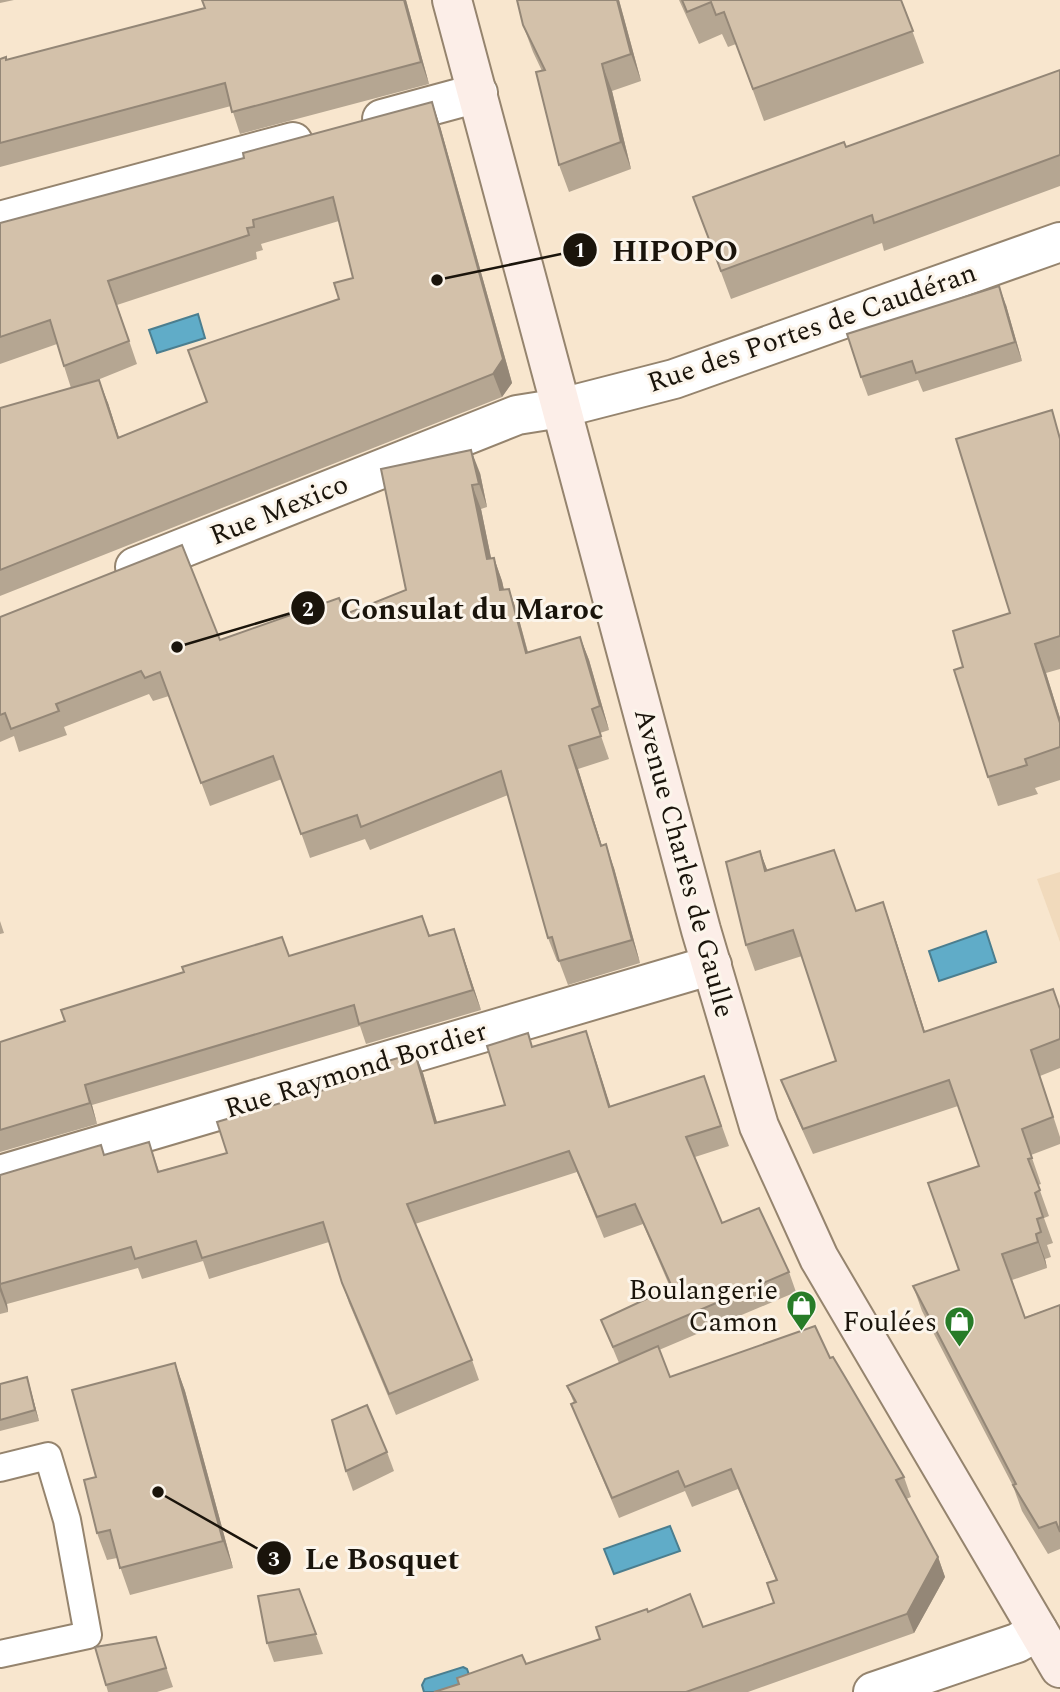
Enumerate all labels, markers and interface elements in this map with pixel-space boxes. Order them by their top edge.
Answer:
callout: HIPOPO [563,225,752,276]
text: HIPOPO [612,229,738,275]
text: 1 [574,235,586,267]
street label: Rue des Portes de Caudéran [642,251,982,405]
street label: Rue Mexico [203,463,355,557]
callout: Consulat du Maroc [291,583,617,634]
text: Consulat du Maroc [340,587,604,633]
text: 2 [302,594,314,626]
street label: Avenue Charles de Gaulle [622,703,746,1023]
street label: Rue Raymond Bordier [219,1010,493,1130]
place label: Boulangerie Camon [628,1269,778,1344]
shop icon: Boulangerie Camon [784,1289,818,1333]
place label: Foulées [842,1301,937,1344]
shop icon: Foulées [943,1305,977,1349]
callout: Le Bosquet [256,1533,474,1584]
text: Le Bosquet [305,1537,459,1583]
text: 3 [268,1544,280,1576]

